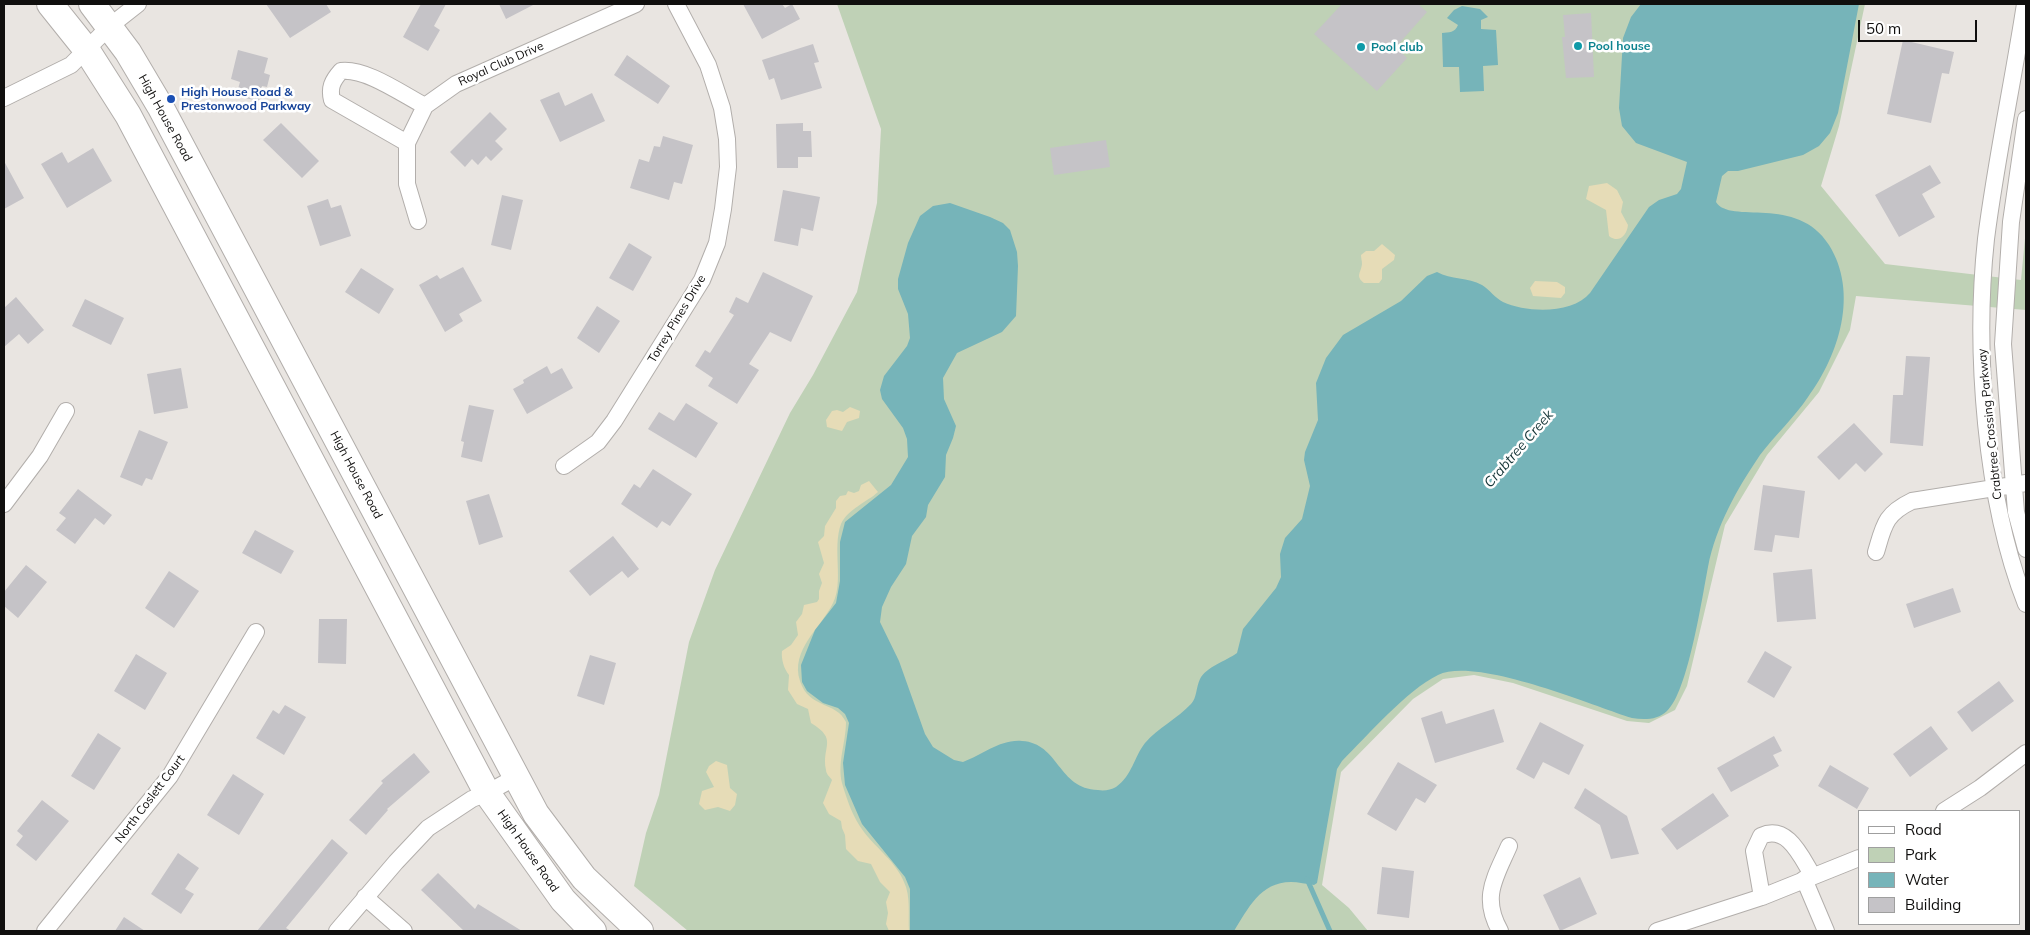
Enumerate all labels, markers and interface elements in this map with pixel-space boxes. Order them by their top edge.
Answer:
scale bar [1860,10,1979,42]
text: 50 m [1866,19,1901,38]
street label: Royal Club Drive [456,39,546,89]
place label: Pool house [1588,39,1650,53]
place label: Pool club [1371,40,1423,54]
marker: Pool house [1572,40,1584,52]
marker: Pool club [1355,41,1367,53]
street label: High House Road [135,72,195,164]
place label: High House Road & Prestonwood Parkway [181,85,311,113]
marker: High House Road & Prestonwood Parkway [165,93,177,105]
street label: Torrey Pines Drive [645,272,709,366]
street label: Crabtree Crossing Parkway [1975,348,2005,500]
water label: Crabtree Creek [1481,407,1557,491]
street label: High House Road [327,429,385,521]
street label: North Coslett Court [112,752,188,846]
street label: High House Road [494,807,562,895]
legend [1858,810,2020,925]
text: Road [1905,820,1942,839]
text: Park [1905,845,1937,864]
text: Water [1905,870,1949,889]
text: Building [1905,895,1961,914]

